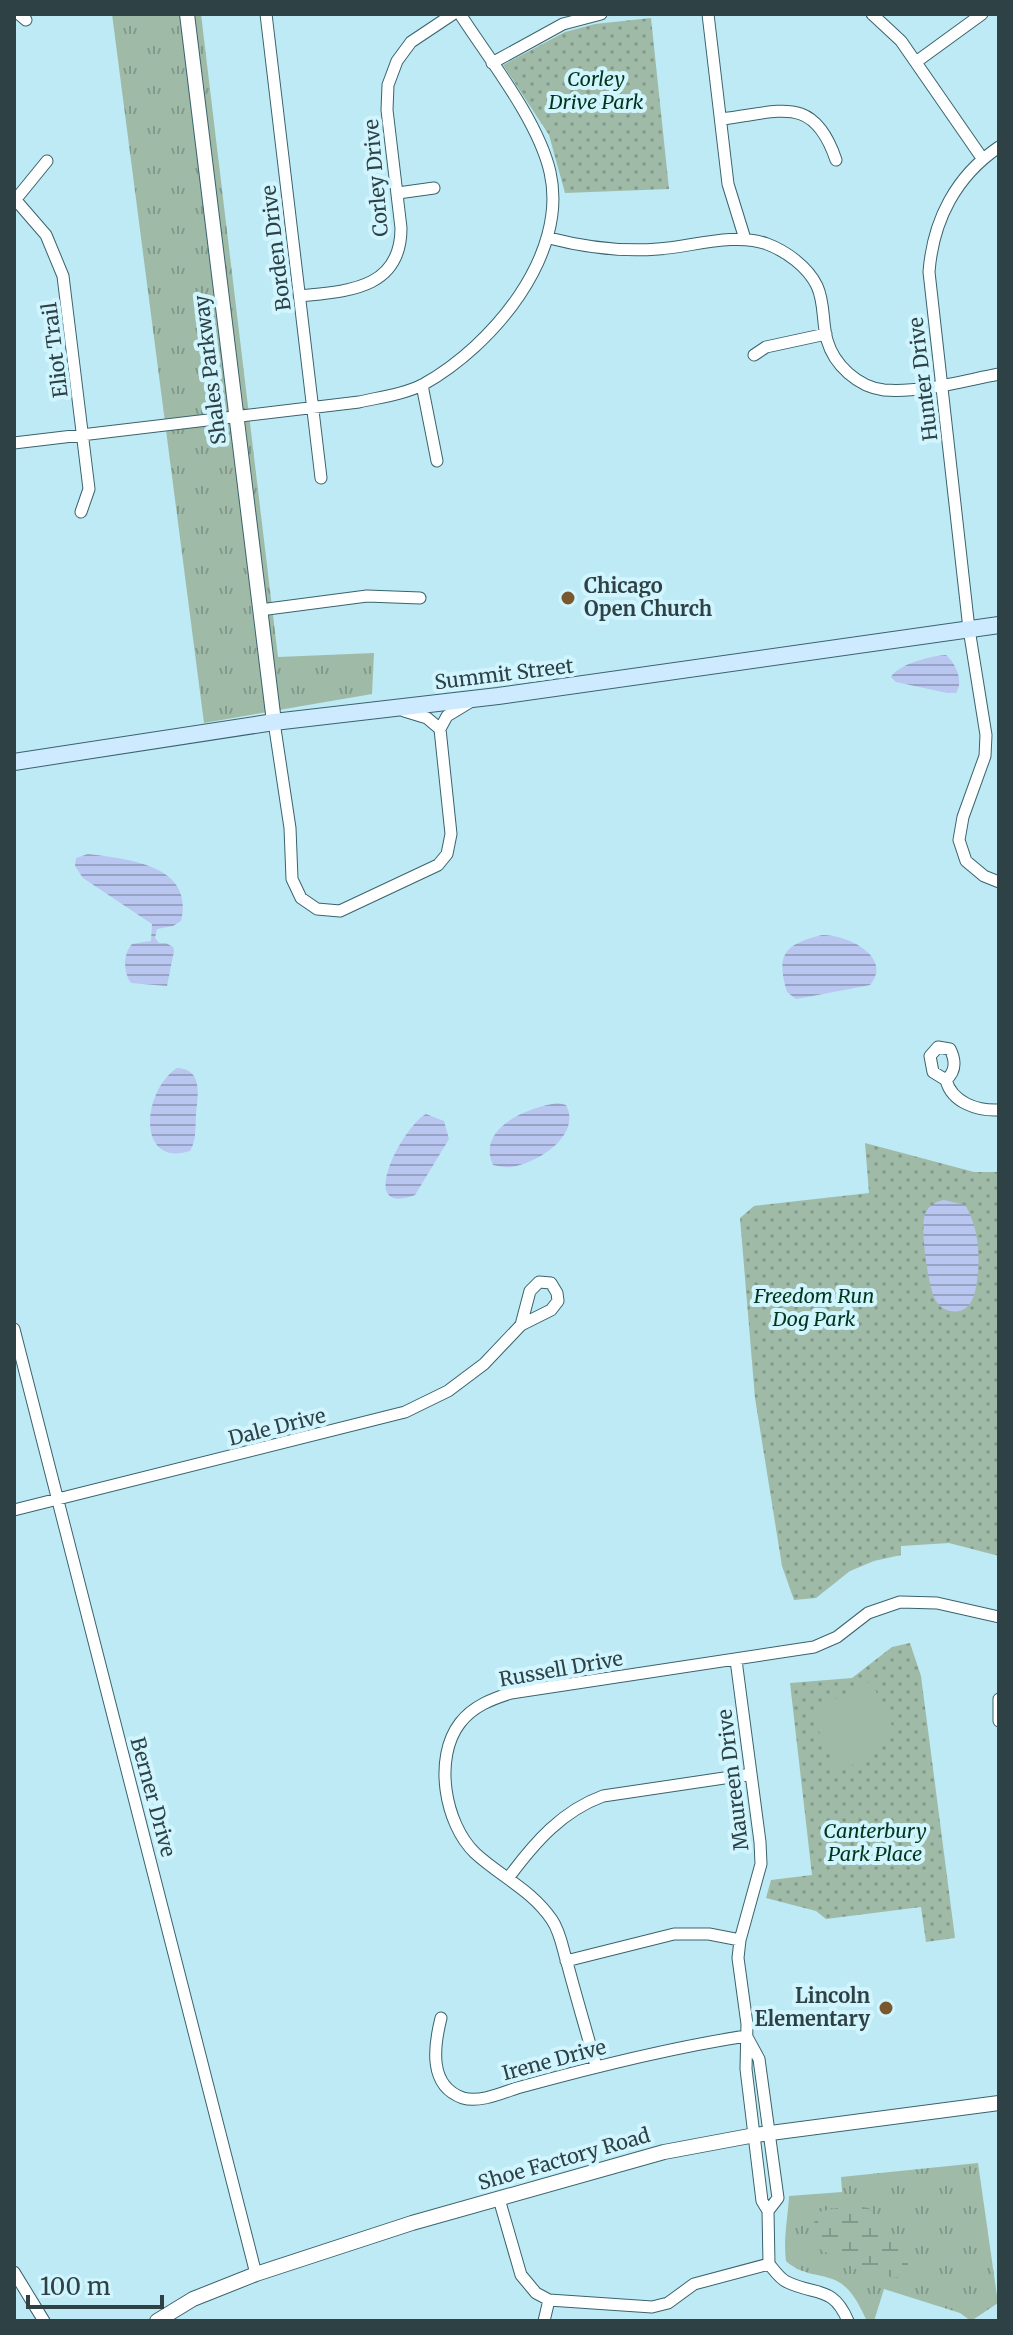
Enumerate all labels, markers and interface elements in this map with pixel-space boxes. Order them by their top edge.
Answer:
park label: Corley Drive Park [548,66,644,114]
street label: Corley Drive [358,118,393,238]
street label: Borden Drive [255,184,296,312]
street label: Shales Parkway [188,294,231,446]
street label: Eliot Trail [36,301,73,399]
street label: Hunter Drive [903,316,942,442]
place label: Chicago Open Church [584,573,713,621]
marker: Chicago Open Church [559,589,577,607]
street label: Summit Street [433,653,575,694]
park label: Freedom Run Dog Park [753,1283,874,1331]
street label: Dale Drive [226,1402,328,1451]
street label: Russell Drive [497,1645,625,1692]
street label: Maureen Drive [711,1708,754,1852]
street label: Berner Drive [126,1734,181,1859]
park label: Canterbury Park Place [823,1818,927,1866]
place label: Lincoln Elementary [755,1983,870,2031]
marker: Lincoln Elementary [877,1999,895,2017]
street label: Irene Drive [499,2034,609,2085]
street label: Shoe Factory Road [475,2122,653,2195]
scale bar [28,2259,162,2309]
text: 100 m [40,2271,111,2302]

